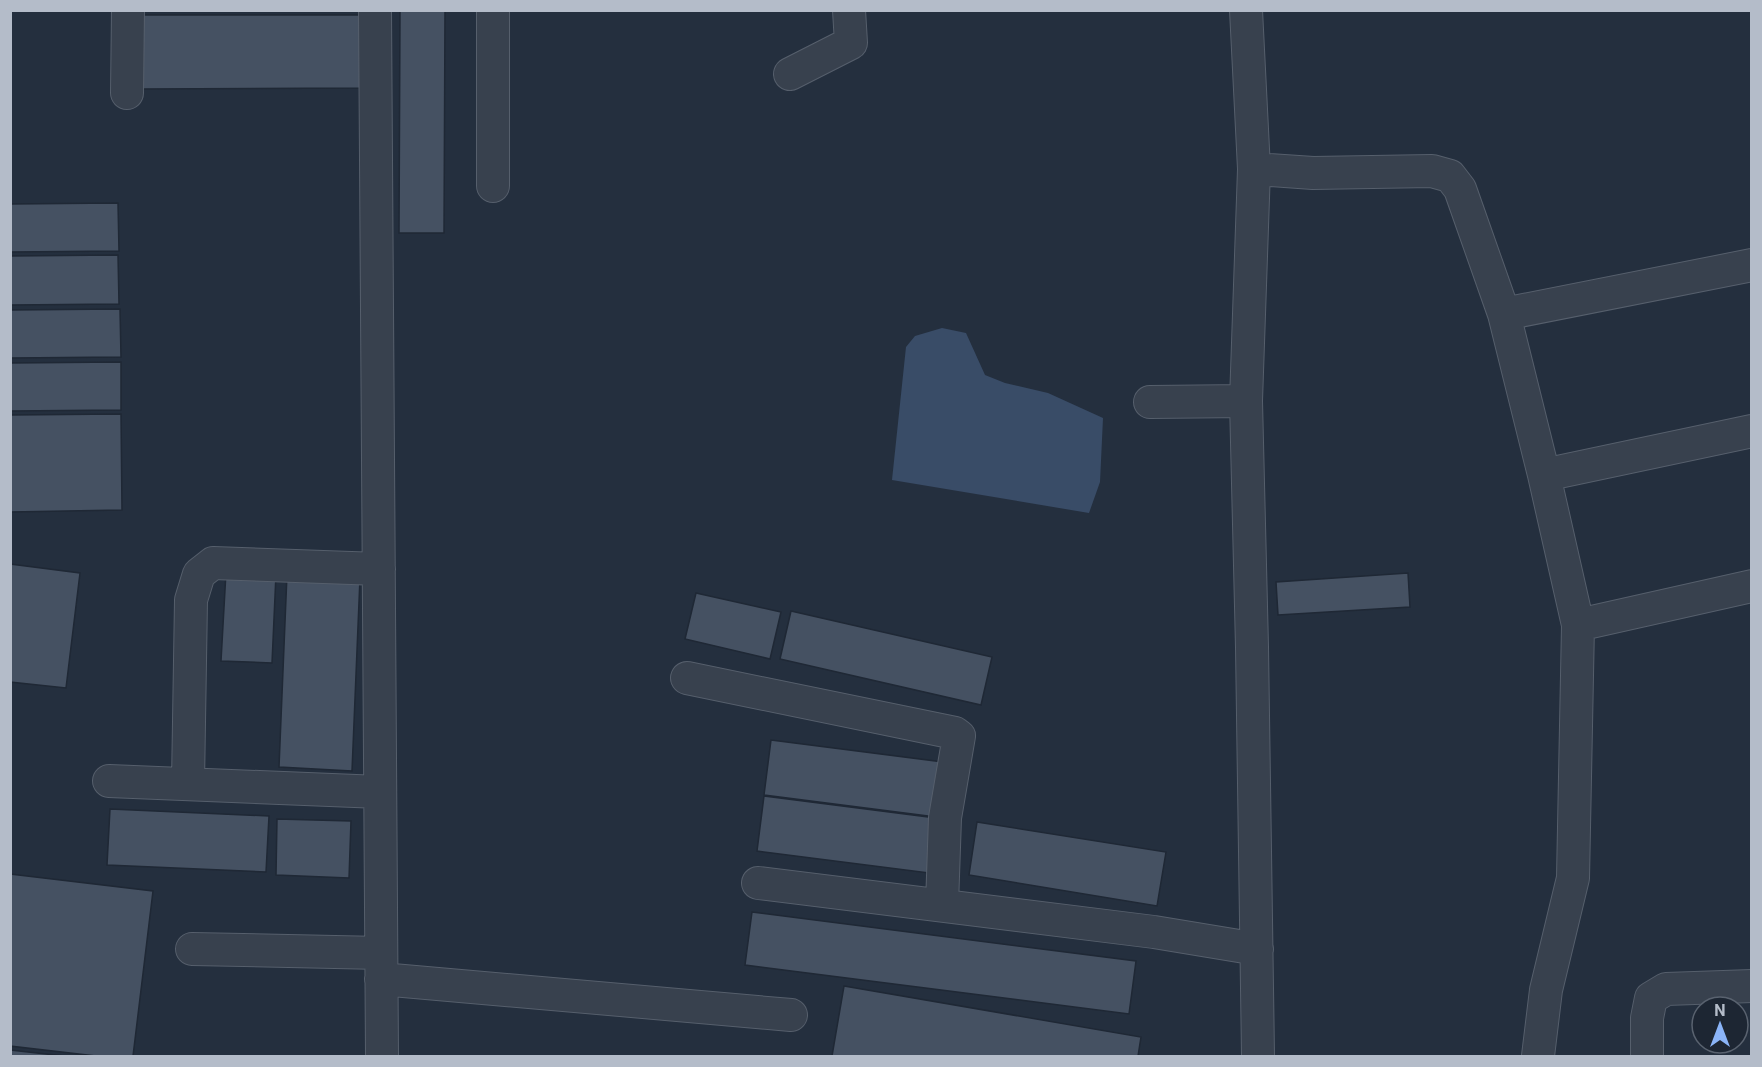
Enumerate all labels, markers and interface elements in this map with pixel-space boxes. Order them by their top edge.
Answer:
north arrow [1690,995,1750,1055]
text: N [1714,1001,1726,1020]

